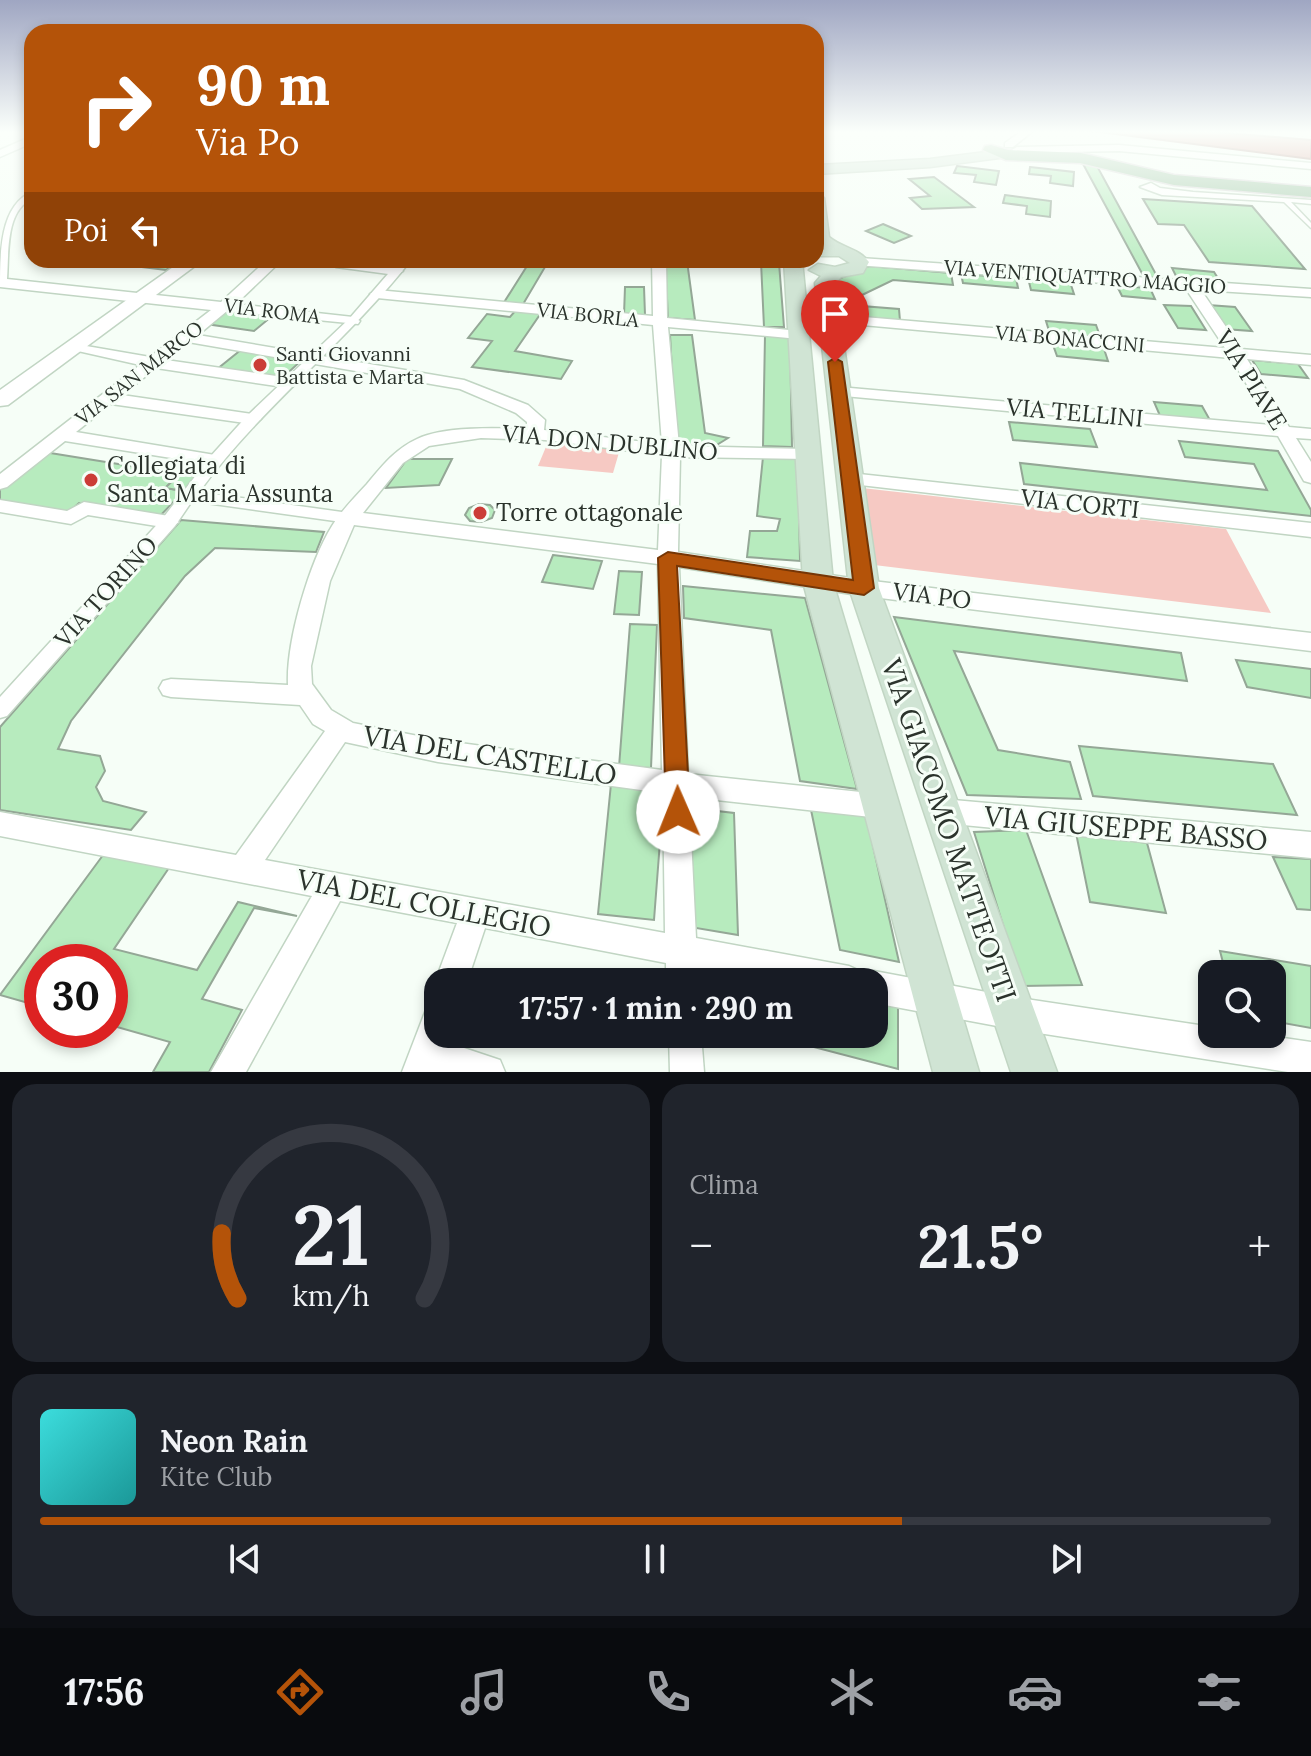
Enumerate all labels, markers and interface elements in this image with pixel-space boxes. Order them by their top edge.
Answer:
text: 90 m [196,49,330,120]
icon: right [64,56,168,160]
text: Via Po [196,119,300,165]
icon: left [124,208,168,252]
text: Poi [64,211,108,249]
street label: VIA VENTIQUATTRO MAGGIO [942,254,1227,299]
pin [801,280,869,362]
street label: VIA ROMA [222,292,322,329]
icon: arrive [813,292,857,336]
street label: VIA BORLA [535,297,641,332]
street label: VIA SAN MARCO [69,315,208,431]
street label: VIA BONACCINI [993,319,1146,357]
street label: VIA PIAVE [1208,323,1294,436]
place label: Santi Giovanni Battista e Marta [276,341,424,389]
marker: Santi Giovanni Battista e Marta [251,356,269,374]
street label: VIA TELLINI [1004,391,1145,434]
street label: VIA DON DUBLINO [500,418,719,467]
place label: Collegiata di Santa Maria Assunta [107,450,333,509]
marker: Collegiata di Santa Maria Assunta [82,471,100,489]
street label: VIA CORTI [1018,482,1141,525]
place label: Torre ottagonale [496,497,683,528]
marker: Torre ottagonale [471,504,489,522]
street label: VIA TORINO [47,529,164,655]
street label: VIA PO [890,575,973,616]
street label: VIA GIACOMO MATTEOTTI [873,653,1025,1006]
street label: VIA DEL CASTELLO [360,717,619,793]
position arrow [636,770,720,854]
street label: VIA GIUSEPPE BASSO [982,798,1269,858]
street label: VIA DEL COLLEGIO [293,861,554,945]
speed limit sign: 30 [24,944,128,1048]
map controls [1198,960,1286,1048]
button: search [1198,960,1286,1048]
text: 17:57 · 1 min · 290 m [519,989,793,1027]
text: Clima [690,1168,759,1201]
text: 21 [292,1181,370,1288]
text: 21.5° [917,1208,1043,1284]
text: − [690,1218,713,1274]
text: + [1248,1218,1271,1274]
text: km/h [292,1277,369,1314]
text: Neon Rain [160,1422,308,1460]
text: Kite Club [160,1460,272,1493]
icon: previous [223,1537,267,1581]
icon: pause [633,1537,677,1581]
icon: next [1044,1537,1088,1581]
icon: directions [272,1664,328,1720]
icon: music [456,1664,512,1720]
icon: phone [640,1664,696,1720]
icon: climate [824,1664,880,1720]
icon: car [1007,1664,1063,1720]
icon: filters [1191,1664,1247,1720]
text: 17:56 [64,1669,145,1715]

